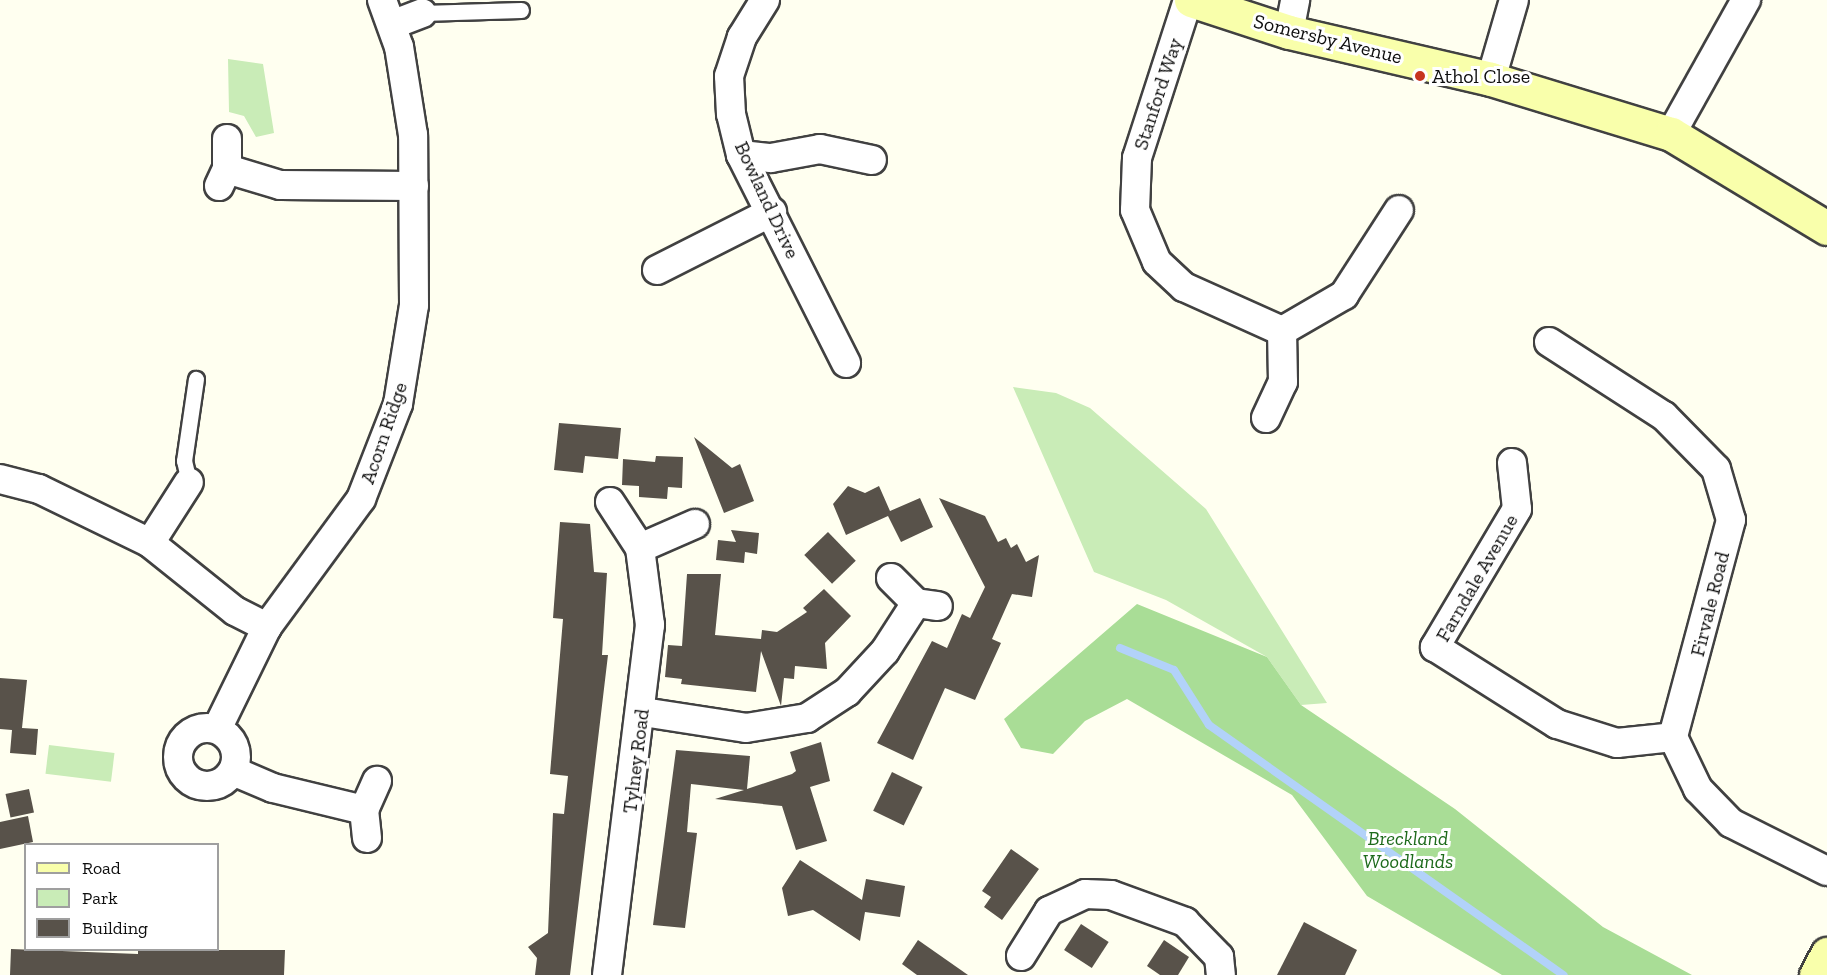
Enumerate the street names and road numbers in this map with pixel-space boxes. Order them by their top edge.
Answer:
street label: Somersby Avenue [1251,9,1405,69]
street label: Stanford Way [1129,35,1187,153]
street label: Bowland Drive [729,138,805,262]
street label: Acorn Ridge [355,379,413,487]
street label: Farndale Avenue [1431,510,1523,646]
street label: Firvale Road [1685,549,1735,659]
street label: Tylney Road [618,707,654,815]

